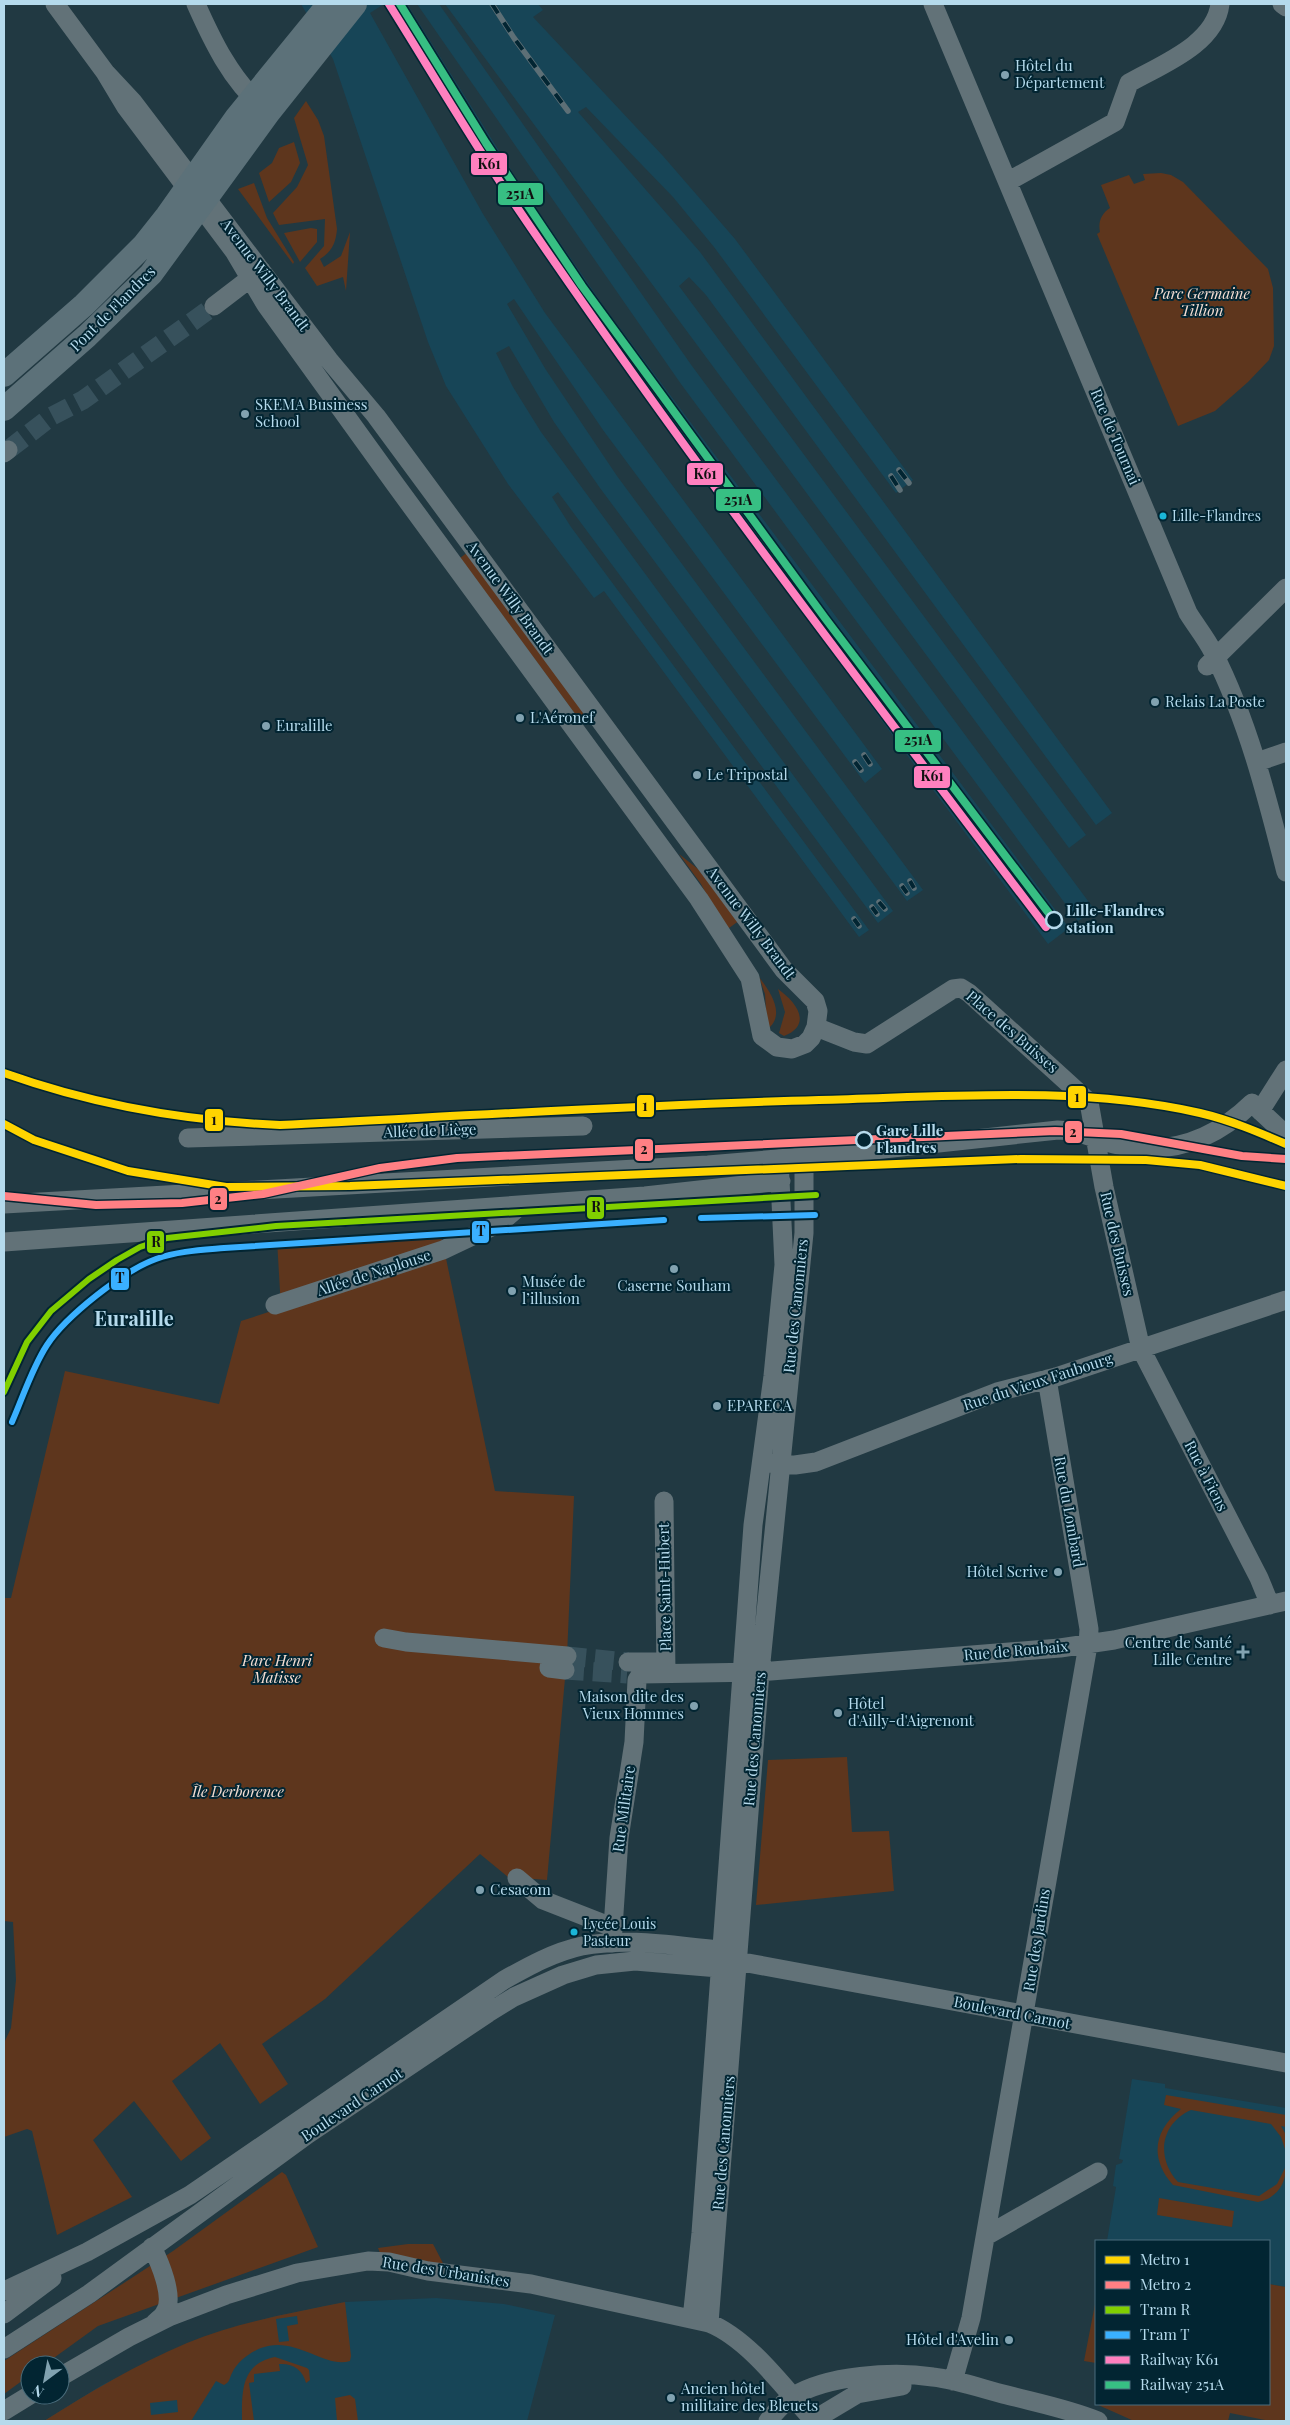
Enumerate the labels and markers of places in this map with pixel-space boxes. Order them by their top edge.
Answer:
place label: Hôtel du Département [1015,55,1105,92]
marker: Hôtel du Département [999,69,1011,81]
place label: SKEMA Business School [255,394,367,431]
marker: SKEMA Business School [239,408,251,420]
place label: Lille-Flandres [1172,506,1261,525]
marker: Lille-Flandres [1158,511,1168,521]
place label: Relais La Poste [1165,691,1265,711]
marker: Relais La Poste [1149,696,1161,708]
place label: L'Aéronef [530,707,595,727]
marker: L'Aéronef [514,712,526,724]
place label: Euralille [276,715,333,735]
marker: Euralille [260,720,272,732]
place label: Le Tripostal [707,764,788,784]
marker: Le Tripostal [691,769,703,781]
place label: Lille-Flandres station [1066,900,1165,937]
marker: Lille-Flandres station [1045,911,1063,929]
place label: Gare Lille Flandres [876,1120,944,1157]
marker: Gare Lille Flandres [855,1131,873,1149]
marker: Caserne Souham [668,1263,680,1275]
place label: Musée de l’illusion [522,1271,586,1308]
place label: Caserne Souham [617,1275,732,1295]
marker: Musée de l’illusion [506,1285,518,1297]
place label: EPARECA [727,1395,793,1415]
marker: EPARECA [711,1400,723,1412]
place label: Hôtel Scrive [967,1561,1048,1581]
marker: Hôtel Scrive [1052,1566,1064,1578]
place label: Centre de Santé Lille Centre [1125,1632,1232,1669]
marker: Centre de Santé Lille Centre [1236,1645,1250,1659]
place label: Maison dite des Vieux Hommes [579,1686,684,1723]
place label: Hôtel d'Ailly-d'Aigrenont [848,1693,975,1730]
marker: Maison dite des Vieux Hommes [688,1700,700,1712]
marker: Hôtel d'Ailly-d'Aigrenont [832,1707,844,1719]
place label: Cesacom [490,1879,552,1899]
marker: Cesacom [474,1884,486,1896]
place label: Lycée Louis Pasteur [583,1914,656,1950]
marker: Lycée Louis Pasteur [569,1927,579,1937]
place label: Hôtel d'Avelin [906,2329,999,2349]
marker: Hôtel d'Avelin [1003,2334,1015,2346]
place label: Ancien hôtel militaire des Bleuets [680,2378,818,2415]
marker: Ancien hôtel militaire des Bleuets [665,2392,677,2404]

